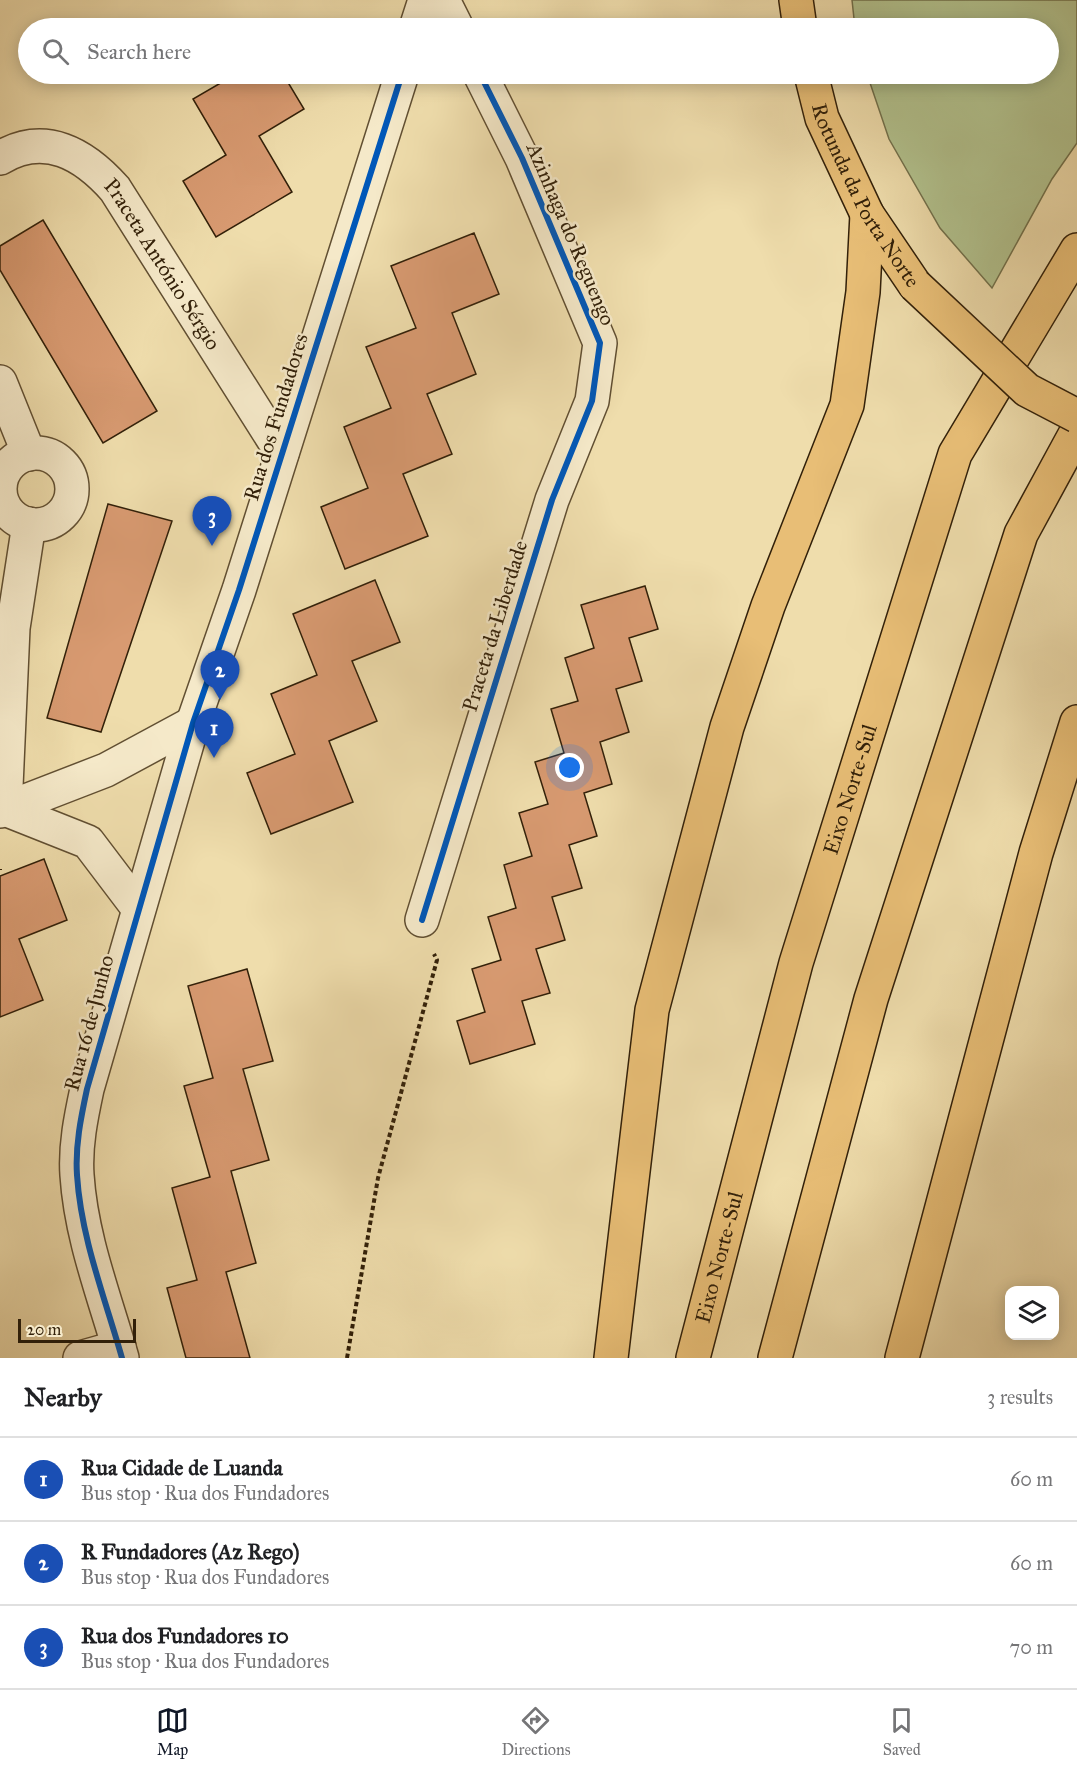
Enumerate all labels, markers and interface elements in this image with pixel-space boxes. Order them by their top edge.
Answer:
search box [18,18,1059,84]
icon: search [39,35,72,68]
text: Search here [87,38,191,65]
street label: Rotunda da Porta Norte [806,101,926,293]
street label: Azinhaga do Reguengo [520,138,621,329]
street label: Praceta António Sérgio [99,173,227,355]
street label: Rua dos Fundadores [238,330,314,504]
pin: 3 [192,496,232,546]
street label: Praceta da Liberdade [457,537,533,715]
pin: 2 [200,650,240,700]
pin: 1 [194,708,234,758]
street label: Eixo Norte-Sul [818,721,883,858]
your location [555,753,584,782]
street label: Rua 16 de Junho [58,952,120,1094]
street label: Eixo Norte-Sul [690,1188,749,1326]
map controls [1005,1286,1059,1340]
button: layers [1005,1286,1059,1340]
scale bar [18,1316,136,1344]
text: 20 m [27,1320,61,1339]
text: Nearby [24,1381,102,1413]
text: 3 results [987,1385,1053,1409]
text: Rua Cidade de Luanda [81,1454,283,1481]
text: 1 [40,1467,47,1491]
text: 60 m [1010,1467,1053,1491]
text: Bus stop · Rua dos Fundadores [81,1481,329,1505]
text: R Fundadores (Az Rego) [81,1538,300,1565]
text: 2 [39,1551,48,1575]
text: 60 m [1010,1551,1053,1575]
text: Bus stop · Rua dos Fundadores [81,1565,329,1589]
text: Rua dos Fundadores 10 [81,1622,289,1649]
text: 3 [40,1635,48,1659]
text: 70 m [1010,1635,1053,1659]
text: Bus stop · Rua dos Fundadores [81,1649,329,1673]
tab: Map [156,1704,189,1759]
tab: Directions [501,1704,570,1759]
tab: Saved [883,1704,921,1759]

